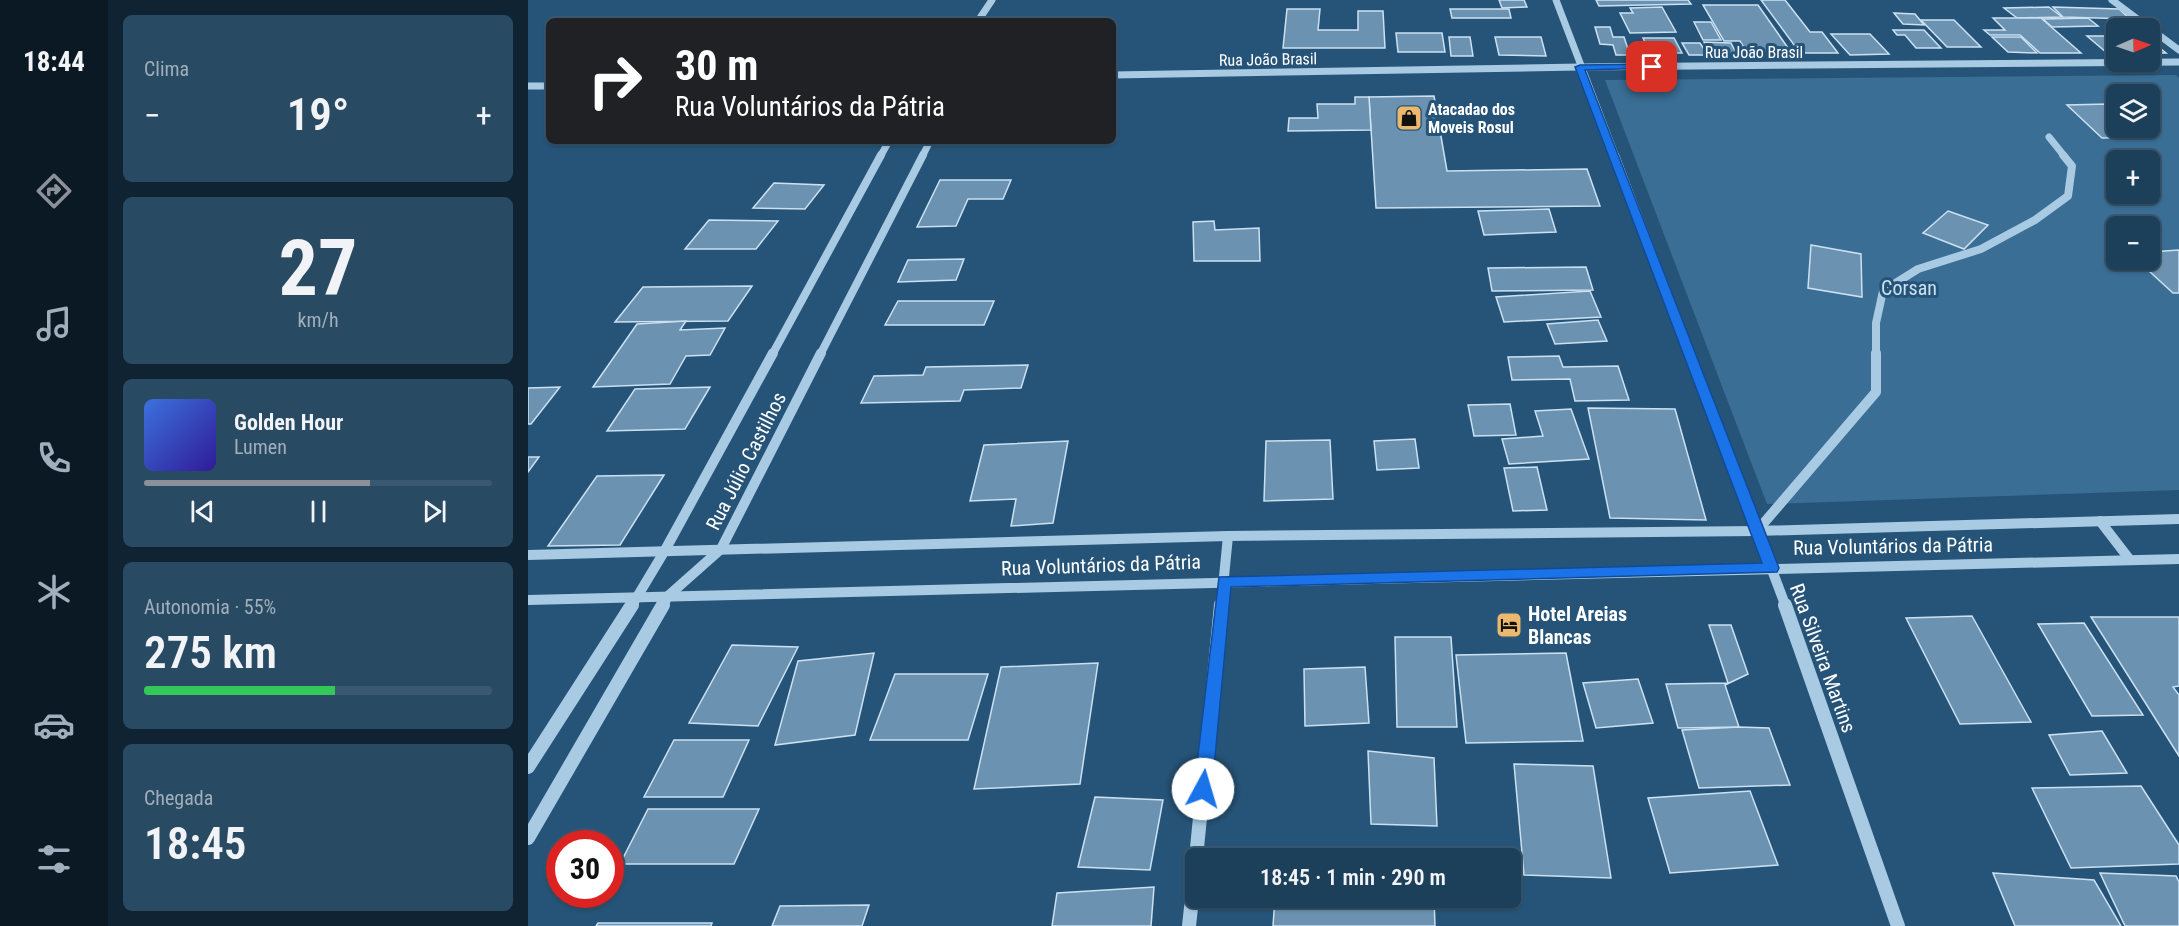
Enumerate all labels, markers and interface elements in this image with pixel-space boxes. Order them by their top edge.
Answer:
north arrow [2106,18,2160,72]
map controls [2106,18,2160,270]
text: 30 m [675,41,758,90]
pin [1626,41,1677,92]
icon: right [576,42,654,120]
street label: Rua João Brasil [1705,43,1803,62]
text: 18:44 [23,46,85,78]
street label: Rua João Brasil [1219,49,1317,70]
icon: arrive [1635,50,1668,83]
text: Clima [144,57,189,81]
button: layers [2106,84,2160,138]
text: 19° [287,88,349,141]
text: Rua Voluntários da Pátria [675,91,945,123]
text: − [144,96,161,135]
text: + [476,96,492,135]
place label: Atacadao dos Moveis Rosul [1428,100,1515,137]
shop icon: Atacadao dos Moveis Rosul [1394,103,1424,133]
button: + [2106,150,2160,204]
icon: directions [33,170,75,212]
button: − [2106,216,2160,270]
text: 27 [279,223,357,314]
park label: Corsan [1881,276,1937,300]
icon: music [33,303,75,345]
text: km/h [297,308,339,332]
street label: Rua Júlio Castilhos [701,388,791,534]
text: Golden Hour [234,410,343,435]
text: Lumen [234,435,287,459]
icon: phone [33,437,75,479]
icon: previous [186,495,219,528]
icon: pause [302,495,335,528]
icon: next [418,495,451,528]
street label: Rua Voluntários da Pátria [1793,532,1993,560]
street label: Rua Voluntários da Pátria [1001,550,1201,580]
icon: climate [33,571,75,613]
street label: Rua Silveira Martins [1785,580,1861,736]
text: Autonomia · 55% [144,595,276,619]
place label: Hotel Areias Blancas [1528,602,1627,649]
hotel icon: Hotel Areias Blancas [1494,610,1524,640]
text: 275 km [144,626,277,679]
icon: car [33,704,75,746]
position arrow [1171,757,1235,821]
text: Chegada [144,786,213,810]
text: 18:45 [144,817,246,870]
speed limit sign: 30 [546,830,624,908]
icon: filters [33,838,75,880]
text: 18:45 · 1 min · 290 m [1260,865,1446,890]

